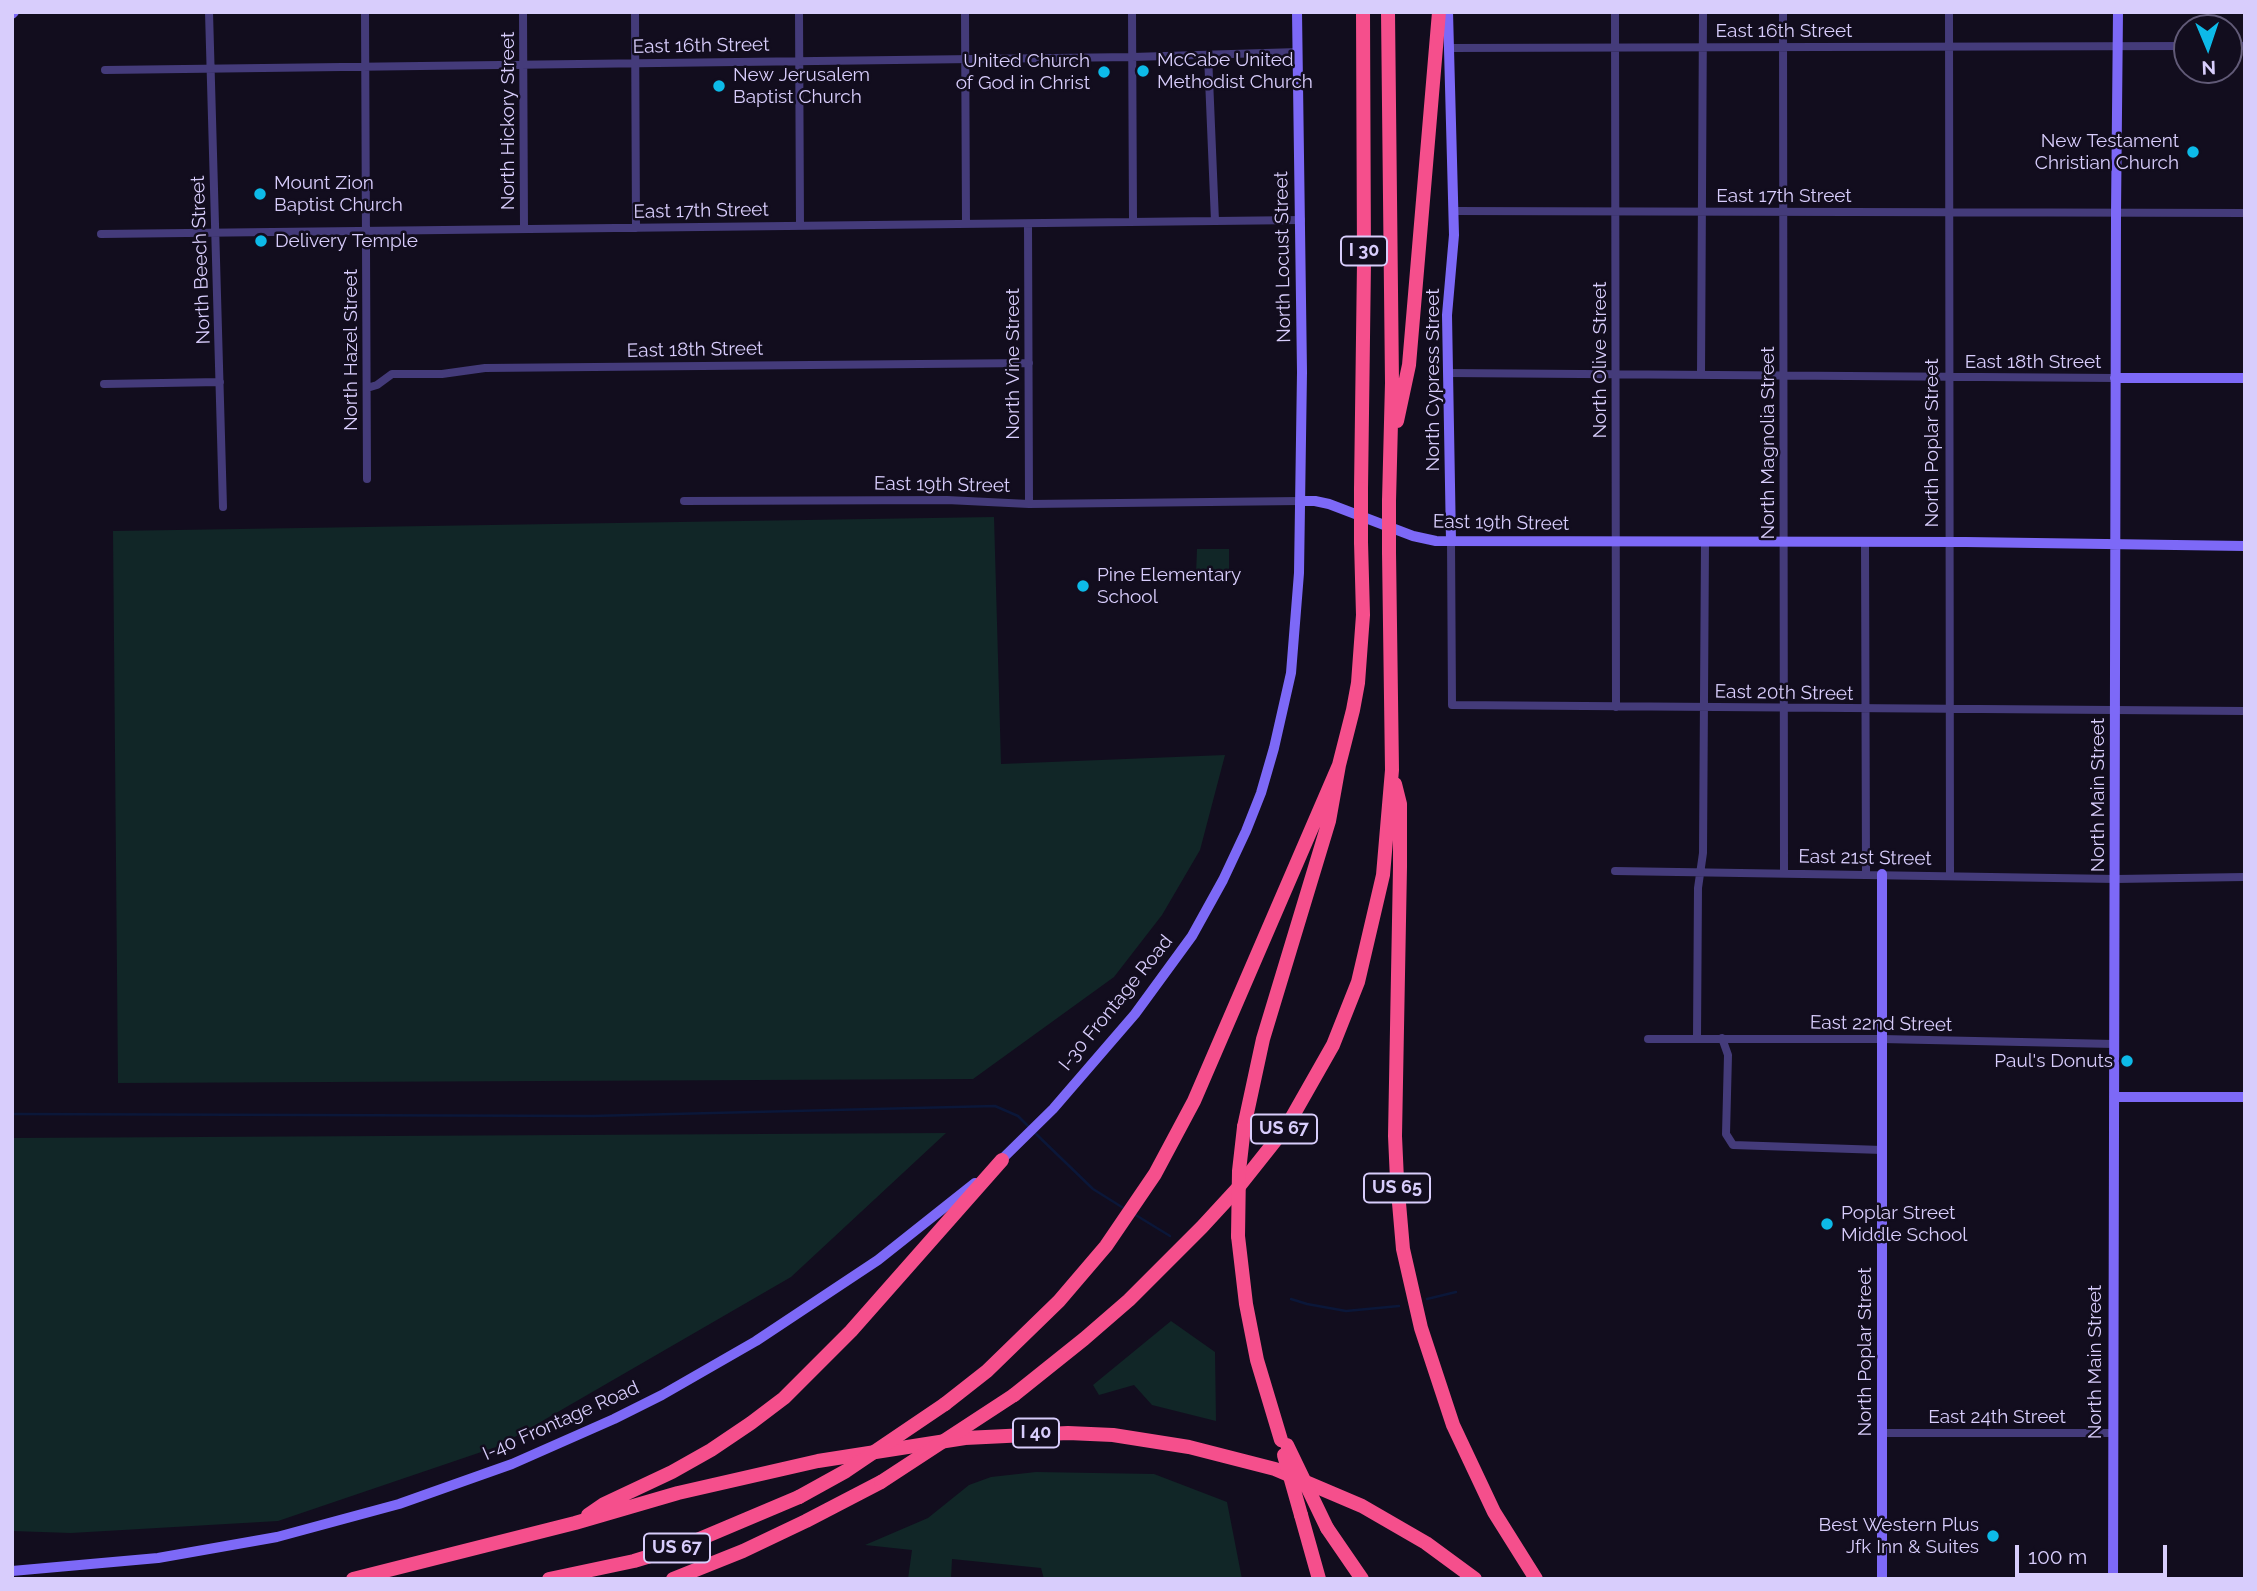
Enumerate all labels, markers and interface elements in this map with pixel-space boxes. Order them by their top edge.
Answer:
north arrow [2173,14,2243,84]
street label: East 16th Street [1716,20,1852,42]
street label: North Hickory Street [497,32,519,210]
street label: East 16th Street [632,33,770,59]
place label: McCabe United Methodist Church [1157,49,1313,93]
place label: United Church of God in Christ [956,50,1090,94]
text: N [2201,57,2216,79]
marker: McCabe United Methodist Church [1135,63,1151,79]
place label: New Jerusalem Baptist Church [733,64,870,108]
marker: United Church of God in Christ [1096,64,1112,80]
marker: New Jerusalem Baptist Church [711,78,727,94]
place label: New Testament Christian Church [2035,130,2179,174]
marker: New Testament Christian Church [2185,144,2201,160]
street label: North Locust Street [1270,171,1296,343]
place label: Mount Zion Baptist Church [274,172,403,216]
street label: North Beech Street [187,175,215,345]
street label: East 17th Street [1716,185,1852,207]
marker: Mount Zion Baptist Church [252,186,268,202]
street label: East 17th Street [633,198,769,224]
place label: Delivery Temple [275,230,418,252]
marker: Delivery Temple [253,233,269,249]
road number: I 30 [1341,236,1387,265]
street label: North Hazel Street [340,269,362,431]
street label: North Olive Street [1589,282,1611,438]
street label: North Vine Street [1002,288,1024,440]
street label: North Cypress Street [1422,288,1444,472]
street label: East 18th Street [627,337,763,363]
street label: North Magnolia Street [1757,346,1779,540]
street label: East 18th Street [1965,351,2101,373]
street label: North Poplar Street [1921,358,1943,528]
street label: East 19th Street [874,472,1010,498]
street label: East 19th Street [1433,510,1569,536]
place label: Pine Elementary School [1097,564,1241,608]
marker: Pine Elementary School [1075,578,1091,594]
street label: East 20th Street [1714,680,1854,706]
street label: North Main Street [2087,718,2109,872]
street label: East 21st Street [1798,845,1932,871]
street label: I-30 Frontage Road [1054,931,1178,1075]
street label: East 22nd Street [1810,1011,1952,1037]
place label: Paul's Donuts [1994,1050,2113,1072]
marker: Paul's Donuts [2119,1053,2135,1069]
road number: US 67 [1251,1114,1317,1144]
road number: US 65 [1364,1174,1430,1203]
place label: Poplar Street Middle School [1841,1202,1967,1246]
marker: Poplar Street Middle School [1819,1216,1835,1232]
street label: North Poplar Street [1854,1267,1876,1437]
street label: North Main Street [2084,1285,2106,1439]
street label: I-40 Frontage Road [479,1376,643,1466]
street label: East 24th Street [1928,1406,2066,1428]
road number: I 40 [1013,1418,1059,1448]
place label: Best Western Plus Jfk Inn & Suites [1818,1514,1979,1558]
marker: Best Western Plus Jfk Inn & Suites [1985,1528,2001,1544]
scale bar [2019,1532,2171,1576]
road number: US 67 [644,1534,710,1562]
text: 100 m [2028,1544,2087,1569]

